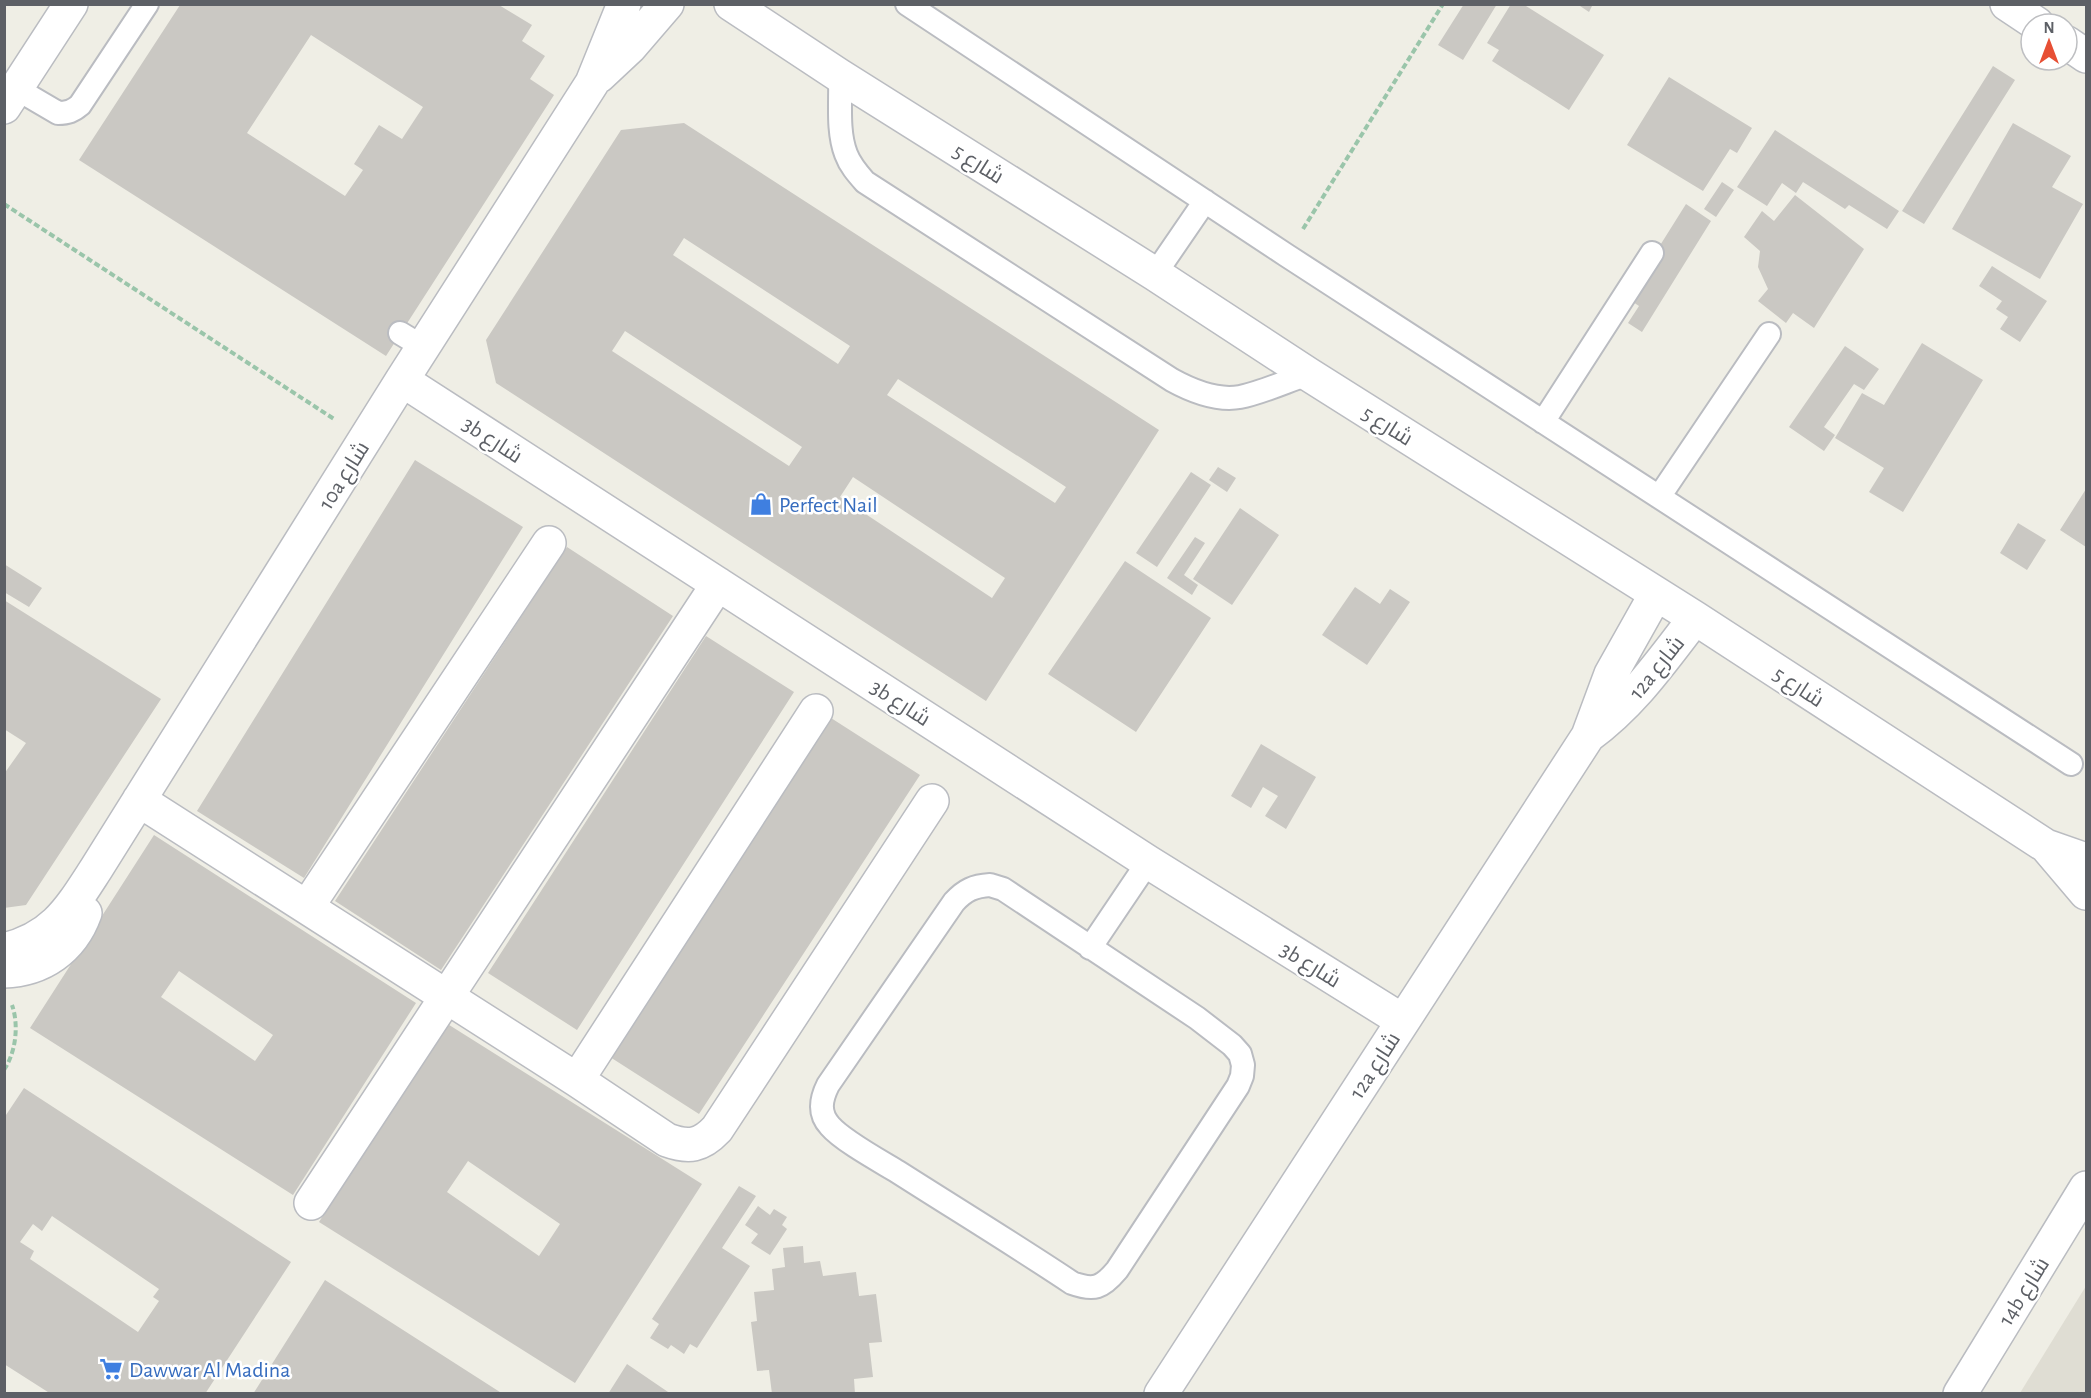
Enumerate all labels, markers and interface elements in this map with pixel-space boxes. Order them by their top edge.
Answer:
north arrow [2019,12,2079,72]
text: N [2043,20,2055,36]
street label: شارع 5 [948,140,1008,190]
street label: شارع 5 [1357,402,1417,452]
street label: 3b شارع [457,412,526,470]
street label: 10a شارع [314,438,376,515]
shop icon: Perfect Nail [748,491,774,517]
place label: Perfect Nail [779,494,878,516]
street label: 12a شارع [1625,632,1691,705]
street label: شارع 5 [1768,663,1828,714]
street label: 3b شارع [865,675,934,733]
street label: 3b شارع [1275,938,1345,994]
street label: 12a شارع [1345,1029,1407,1104]
street label: 14b شارع [1994,1254,2056,1331]
supermarket icon: Dawwar Al Madina [98,1356,124,1382]
place label: Dawwar Al Madina [129,1359,290,1381]

